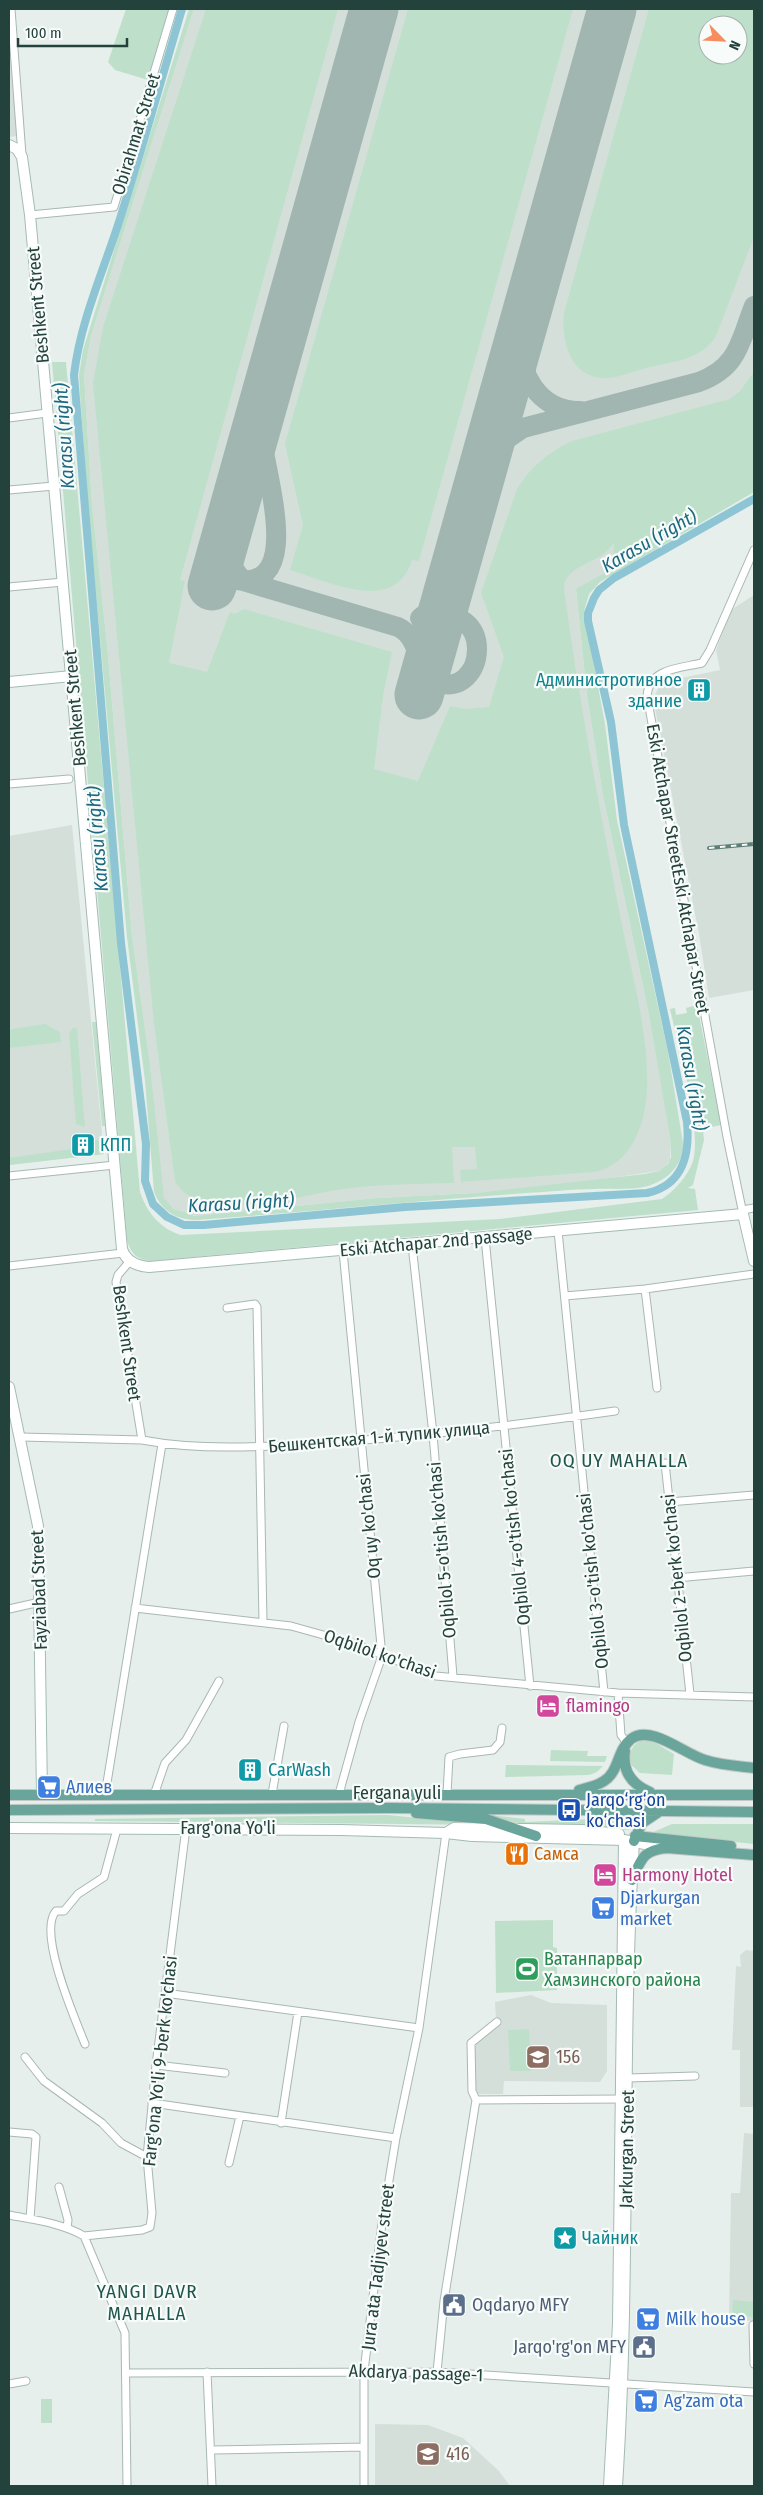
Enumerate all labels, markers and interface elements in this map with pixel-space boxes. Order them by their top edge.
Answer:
scale bar [18,15,126,47]
north arrow [698,15,748,65]
text: 100 m [25,24,62,42]
text: N [725,38,744,52]
street label: Obirahmat Street [107,70,165,198]
street label: Beshkent Street [22,246,54,364]
water label: Karasu (right) [49,382,79,490]
water label: Karasu (right) [597,504,701,578]
street label: Beshkent Street [59,649,91,767]
place label: Администротивное здание [536,669,682,712]
building icon: Администротивное здание [686,677,712,703]
street label: Eski Atchapar StreetEski Atchapar Street [642,722,714,1016]
water label: Karasu (right) [81,785,113,893]
water label: Karasu (right) [671,1024,713,1133]
building icon: КПП [70,1132,96,1158]
place label: КПП [100,1134,131,1156]
water label: Karasu (right) [187,1189,295,1217]
street label: Eski Atchapar 2nd passage [339,1223,533,1261]
street label: Beshkent Street [108,1284,146,1403]
street label: Бешкентская 1-й тупик улица [267,1416,491,1458]
street label: Oqbilol 4-o'tish ko'chasi [495,1448,535,1626]
district label: OQ UY MAHALLA [550,1449,688,1472]
street label: Oqbilol 5-o'tish ko'chasi [423,1461,461,1639]
street label: Oq uy ko'chasi [353,1472,385,1580]
street label: Oqbilol 3-o'tish ko'chasi [573,1492,613,1670]
street label: Oqbilol 2-berk ko'chasi [657,1493,697,1663]
street label: Fayziabad Street [26,1529,52,1650]
street label: Oqbilol ko'chasi [321,1625,439,1683]
hotel icon: flamingo [535,1693,561,1719]
place label: flamingo [566,1695,630,1717]
building icon: CarWash [237,1757,263,1783]
place label: CarWash [268,1759,331,1781]
supermarket icon: Алиев [36,1774,62,1800]
place label: Алиев [66,1776,112,1798]
street label: Fergana yuli [353,1782,441,1804]
place label: Jarqo‘rg‘on ko‘chasi [586,1789,665,1832]
bus stop icon: Jarqo‘rg‘on ko‘chasi [556,1797,582,1823]
street label: Farg'ona Yo'li [180,1817,276,1839]
restaurant icon: Самса [504,1841,530,1867]
place label: Самса [534,1843,579,1865]
hotel icon: Harmony Hotel [592,1862,618,1888]
place label: Harmony Hotel [622,1864,733,1886]
place label: Djarkurgan market [620,1887,700,1930]
supermarket icon: Djarkurgan market [590,1895,616,1921]
place label: Ватанпарвар Хамзинского района [544,1948,701,1991]
street label: Farg'ona Yo'li 9-berk ko'chasi [138,1955,182,2167]
sports icon: Ватанпарвар Хамзинского района [514,1956,540,1982]
school or university icon: 156 [525,2044,551,2070]
place label: 156 [556,2046,580,2068]
street label: Jarkurgan Street [615,2089,639,2209]
street label: Jura аta Tadjiyev street [357,2182,399,2352]
place icon: Чайник [552,2225,578,2251]
place label: Чайник [582,2227,639,2249]
district label: YANGI DAVR MAHALLA [97,2280,198,2325]
public building icon: Oqdaryo MFY [441,2292,467,2318]
place label: Oqdaryo MFY [472,2294,569,2316]
supermarket icon: Milk house [635,2306,661,2332]
place label: Milk house [666,2308,746,2330]
public building icon: Jarqo'rg'on MFY [631,2334,657,2360]
place label: Jarqo'rg'on MFY [513,2336,626,2358]
street label: Akdarya passage-1 [348,2360,484,2386]
supermarket icon: Ag'zam ota [633,2388,659,2414]
place label: Ag'zam ota [664,2390,743,2412]
school or university icon: 416 [415,2441,441,2467]
place label: 416 [446,2443,470,2465]

